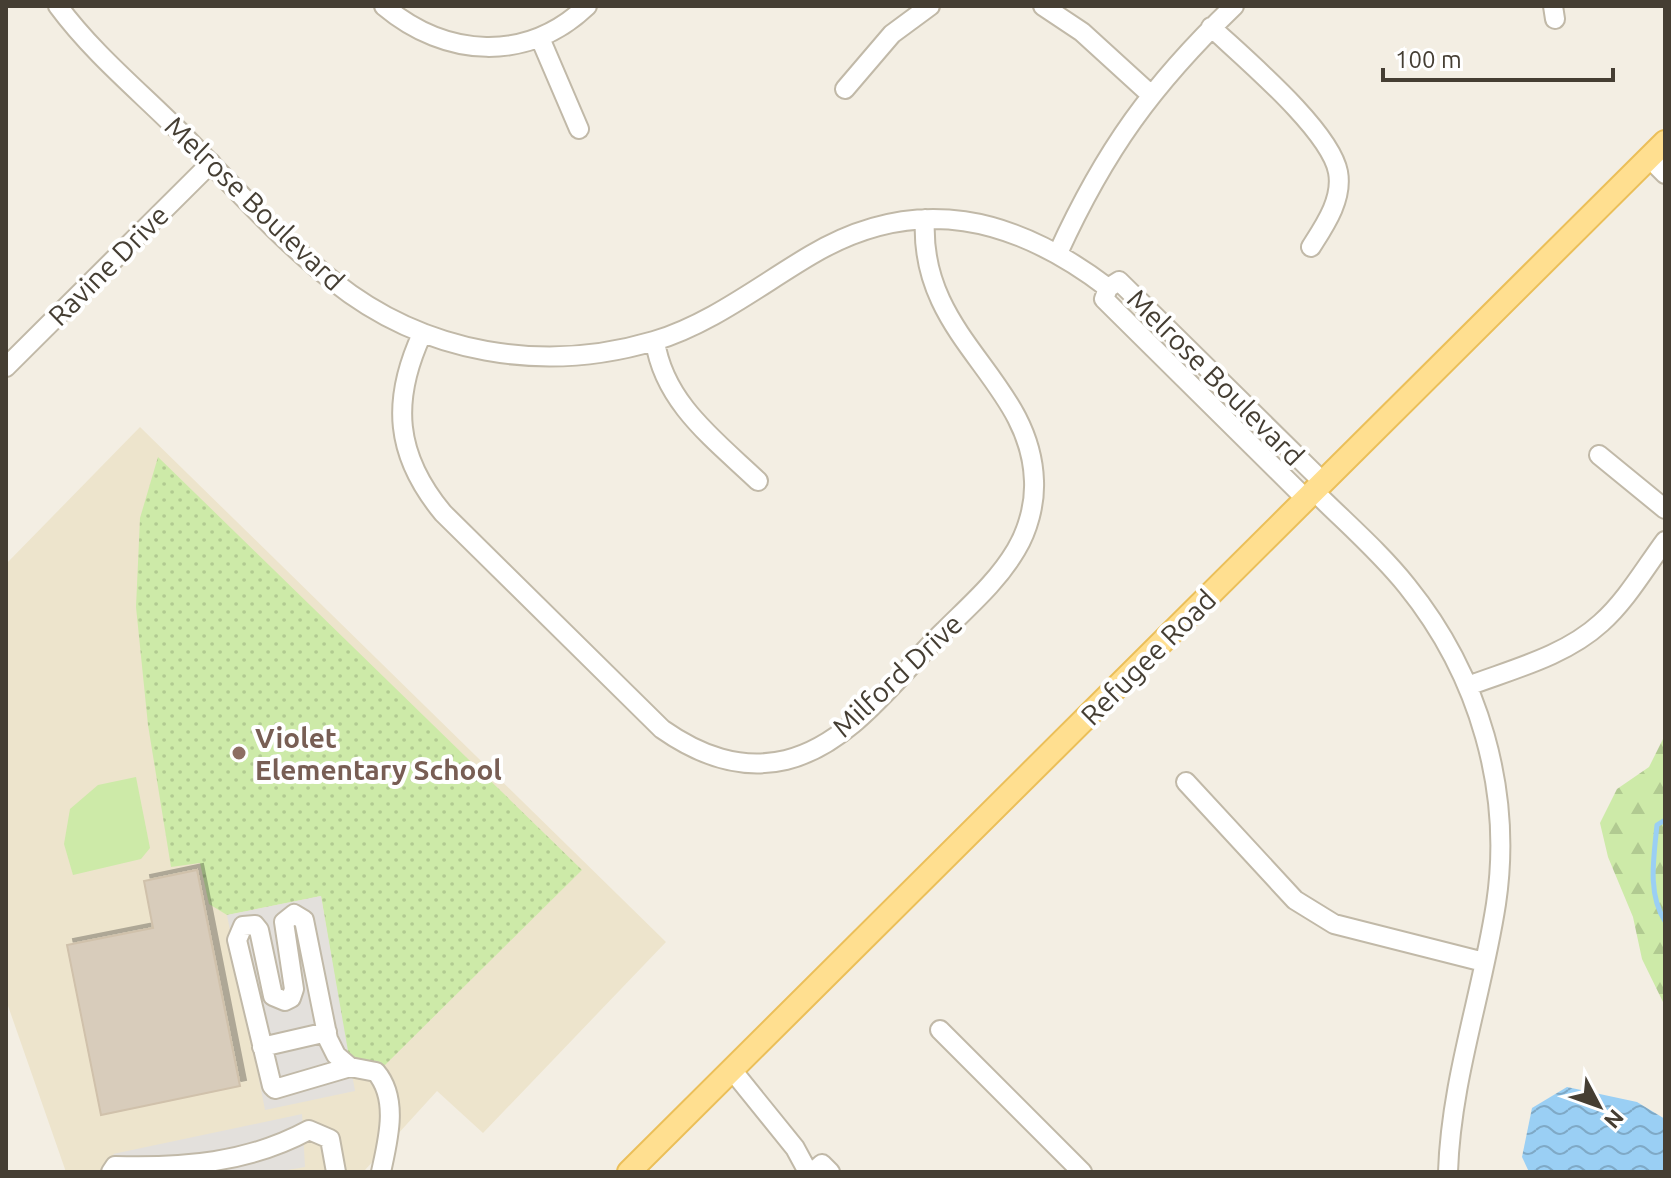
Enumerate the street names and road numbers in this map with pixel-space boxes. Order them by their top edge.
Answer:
street label: Melrose Boulevard [159,110,351,296]
street label: Ravine Drive [42,199,174,331]
street label: Melrose Boulevard [1122,283,1310,471]
street label: Refugee Road [1074,583,1222,731]
street label: Milford Drive [826,607,968,743]

